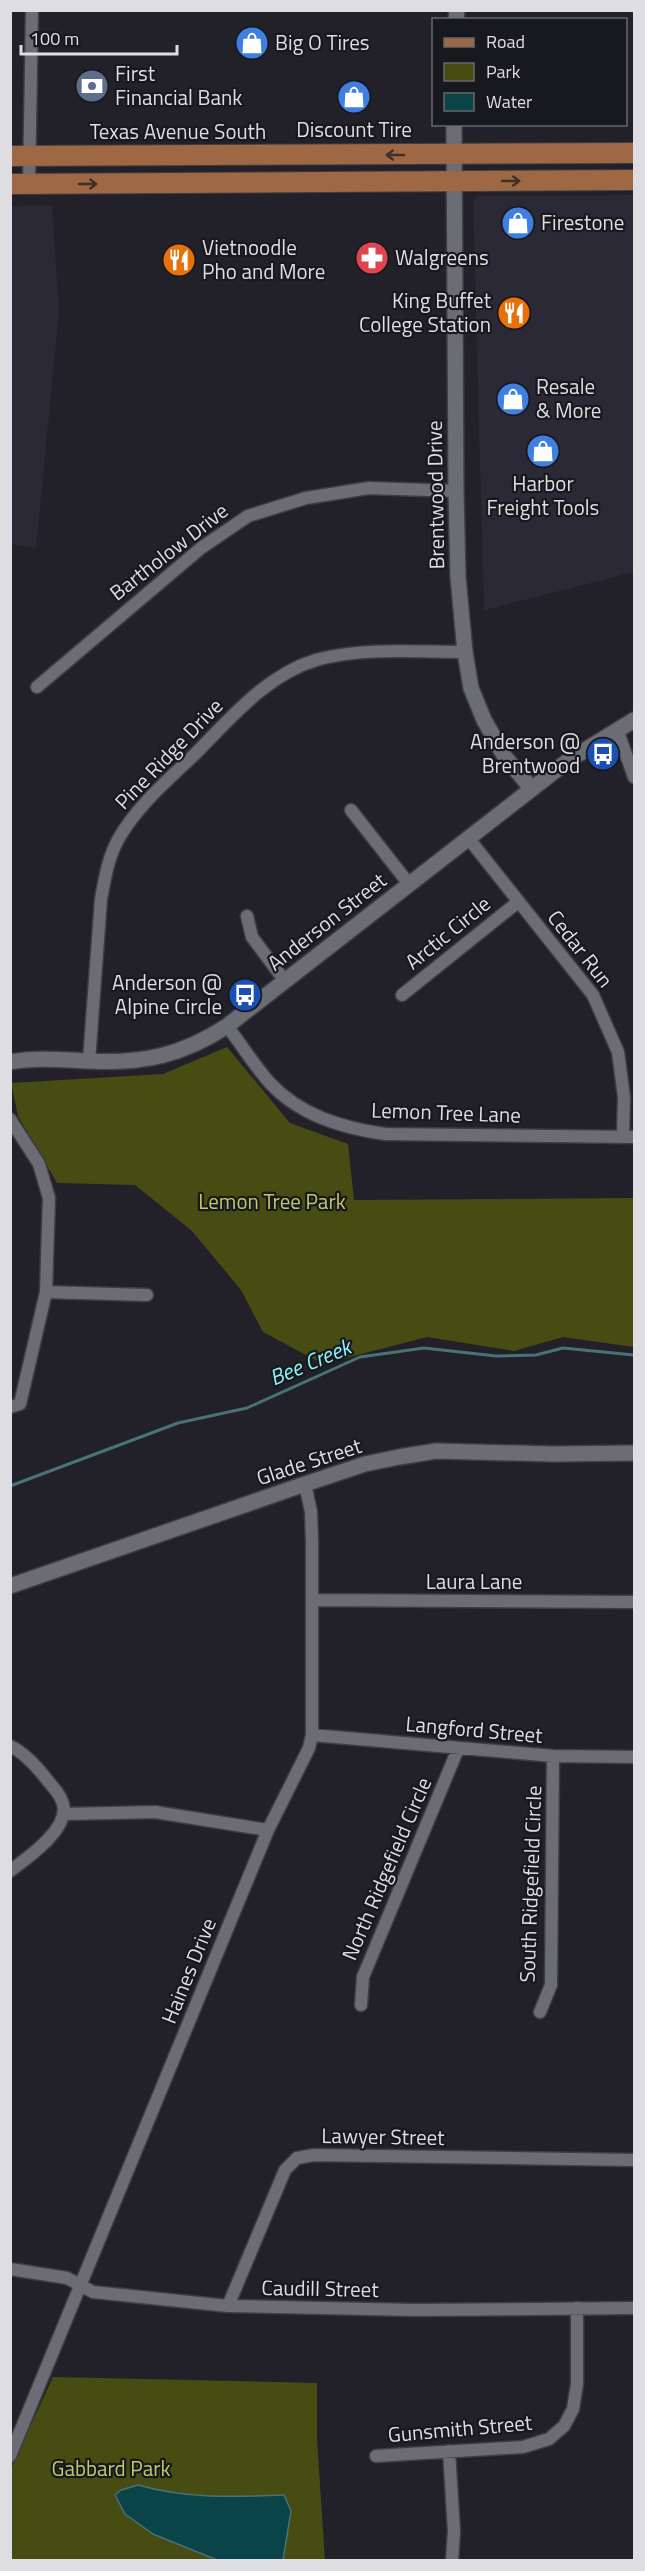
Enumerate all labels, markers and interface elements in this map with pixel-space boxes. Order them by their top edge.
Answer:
scale bar [21,18,177,56]
legend [432,18,627,126]
text: 100 m [30,25,79,52]
shop icon: Big O Tires [234,25,270,61]
place label: Big O Tires [275,26,370,58]
text: Road [486,28,525,55]
place label: First Financial Bank [115,57,242,113]
text: Park [486,58,521,85]
bank icon: First Financial Bank [74,68,110,104]
shop icon: Discount Tire [336,79,372,115]
text: Water [486,88,532,115]
place label: Discount Tire [296,113,412,145]
street label: Texas Avenue South [90,115,266,147]
one-way arrow [386,149,406,161]
one-way arrow [501,175,521,187]
one-way arrow [77,178,97,190]
shop icon: Firestone [500,205,536,241]
place label: Firestone [541,206,624,238]
place label: Vietnoodle Pho and More [202,231,325,287]
pharmacy icon: Walgreens [354,240,390,276]
place label: Walgreens [395,241,489,273]
restaurant icon: Vietnoodle Pho and More [161,242,197,278]
place label: King Buffet College Station [359,284,492,340]
restaurant icon: King Buffet College Station [496,295,532,331]
place label: Resale & More [536,370,601,426]
shop icon: Resale & More [495,381,531,417]
street label: Brentwood Drive [418,420,452,570]
shop icon: Harbor Freight Tools [525,433,561,469]
place label: Harbor Freight Tools [487,467,599,523]
street label: Bartholow Drive [102,495,235,608]
street label: Pine Ridge Drive [107,690,230,816]
place label: Anderson @ Brentwood [470,725,580,781]
bus stop icon: Anderson @ Brentwood [585,736,621,772]
street label: Anderson Street [260,864,393,978]
street label: Arctic Circle [398,888,497,977]
street label: Cedar Run [540,903,621,994]
place label: Anderson @ Alpine Circle [112,966,222,1022]
bus stop icon: Anderson @ Alpine Circle [227,977,263,1013]
street label: Lemon Tree Lane [371,1093,521,1131]
park label: Lemon Tree Park [198,1185,346,1217]
water label: Bee Creek [264,1329,358,1394]
street label: Glade Street [252,1429,366,1493]
street label: Laura Lane [426,1565,522,1597]
street label: Langford Street [404,1707,545,1751]
street label: North Ridgefield Circle [333,1772,439,1965]
street label: South Ridgefield Circle [511,1785,549,1983]
street label: Haines Drive [152,1913,224,2028]
street label: Lawyer Street [321,2119,445,2153]
street label: Caudill Street [261,2271,380,2305]
street label: Gunsmith Street [386,2406,534,2450]
park label: Gabbard Park [52,2452,171,2484]

